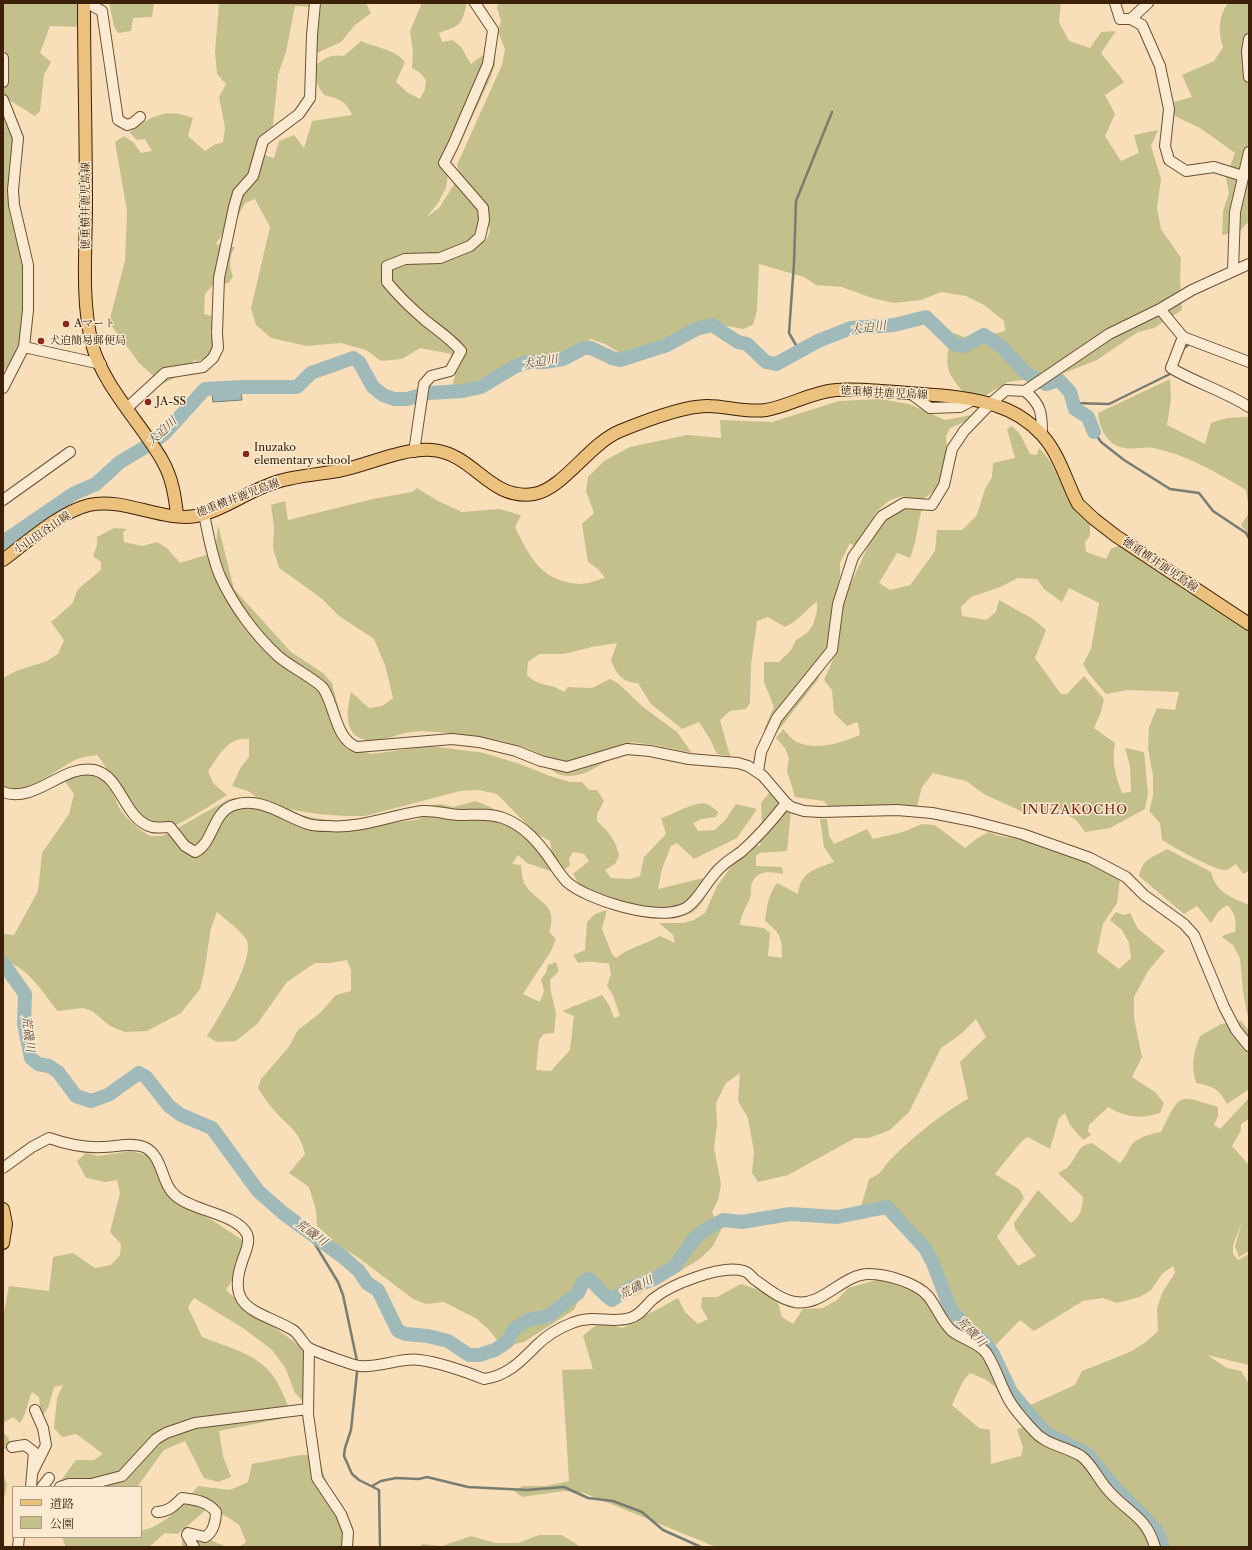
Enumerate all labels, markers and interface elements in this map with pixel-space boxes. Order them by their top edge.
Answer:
street label: 徳重横井鹿児島線 [79,162,93,250]
place label: Aマート [74,317,115,331]
marker: Aマート [61,319,71,329]
water label: 犬迫川 [849,319,887,337]
place label: 犬迫簡易郵便局 [49,334,126,348]
marker: 犬迫簡易郵便局 [36,336,46,346]
water label: 犬迫川 [521,352,559,372]
street label: 徳重横井鹿児島線 [840,384,928,402]
place label: JA-SS [156,395,186,409]
marker: JA-SS [143,397,153,407]
water label: 犬迫川 [144,414,180,450]
place label: Inuzako elementary school [254,441,350,467]
marker: Inuzako elementary school [241,449,251,459]
street label: 徳重横井鹿児島線 [195,476,281,520]
street label: 小山田谷山線 [11,509,73,557]
street label: 徳重横井鹿児島線 [1120,535,1200,595]
district label: INUZAKOCHO [1022,802,1128,818]
water label: 荒磯川 [19,1015,37,1053]
water label: 荒磯川 [292,1217,330,1249]
water label: 荒磯川 [617,1273,655,1303]
water label: 荒磯川 [953,1314,989,1350]
legend [12,1486,142,1538]
text: 道路 [50,1496,74,1511]
text: 公園 [50,1516,74,1531]

